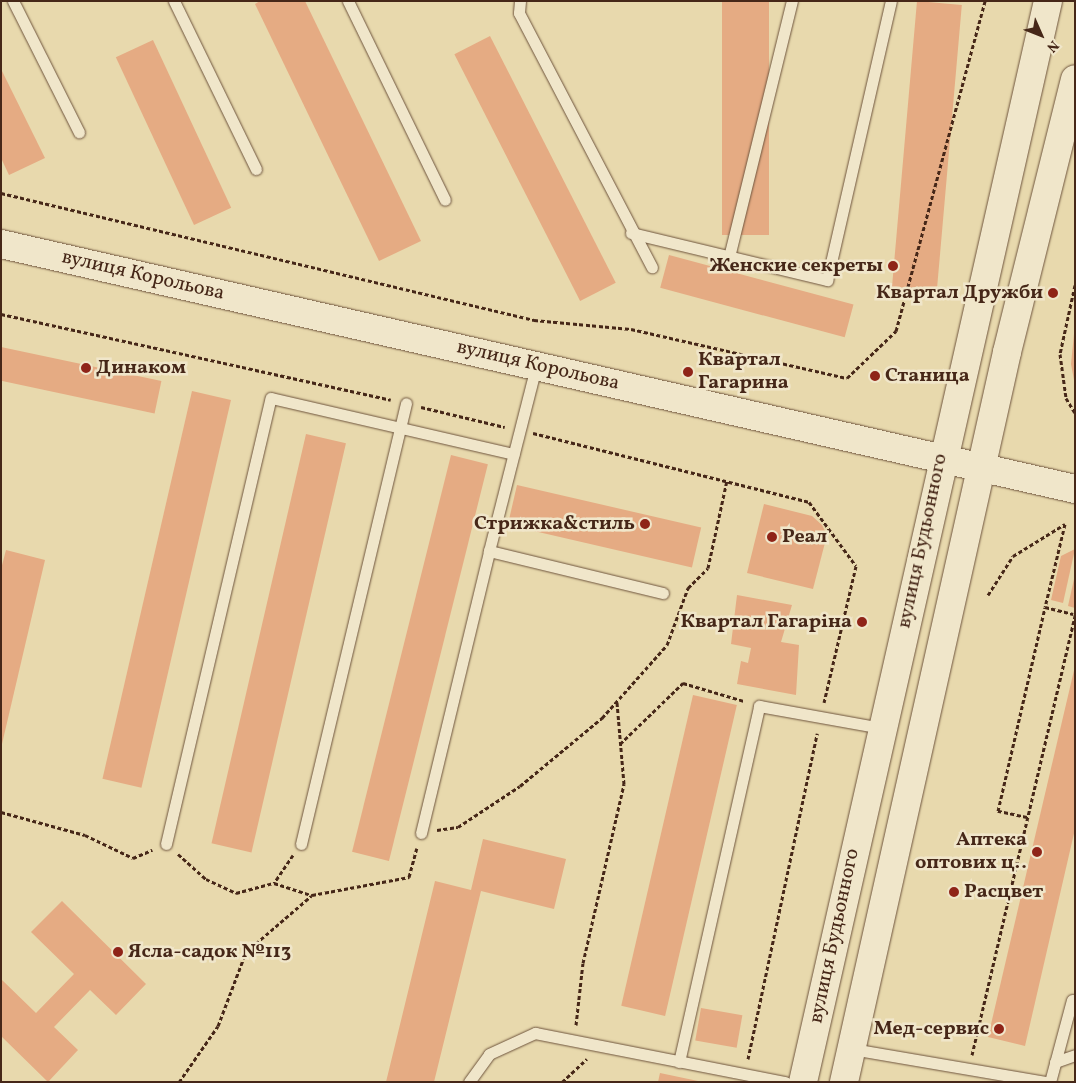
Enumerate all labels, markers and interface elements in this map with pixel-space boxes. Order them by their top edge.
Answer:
north arrow [1016,10,1066,60]
text: N [1042,36,1063,56]
street label: вулиця Корольова [59,246,227,306]
place label: Женские секреты [709,254,883,278]
marker: Женские секреты [887,260,899,272]
place label: Квартал Дружби [876,281,1043,305]
marker: Квартал Дружби [1047,287,1059,299]
street label: вулиця Корольова [454,336,622,396]
place label: Квартал Гагарина [698,349,789,396]
place label: Динаком [96,356,186,380]
marker: Динаком [80,362,92,374]
place label: Станица [885,364,970,388]
marker: Квартал Гагарина [682,366,694,378]
marker: Станица [869,370,881,382]
street label: вулиця Будьонного [893,452,953,630]
place label: Стрижка&стиль [474,512,635,536]
marker: Стрижка&стиль [639,518,651,530]
place label: Реал [782,525,827,549]
marker: Реал [766,531,778,543]
place label: Квартал Гагаріна [681,610,852,634]
marker: Квартал Гагаріна [856,616,868,628]
place label: Аптека оптових ц‥ [915,828,1027,875]
marker: Аптека оптових ц‥ [1031,846,1043,858]
street label: вулиця Будьонного [805,847,865,1025]
place label: Расцвет [964,880,1043,904]
marker: Расцвет [948,886,960,898]
place label: Ясла-садок №113 [128,940,291,964]
marker: Ясла-садок №113 [112,946,124,958]
place label: Мед-сервис [874,1017,989,1041]
marker: Мед-сервис [993,1023,1005,1035]

